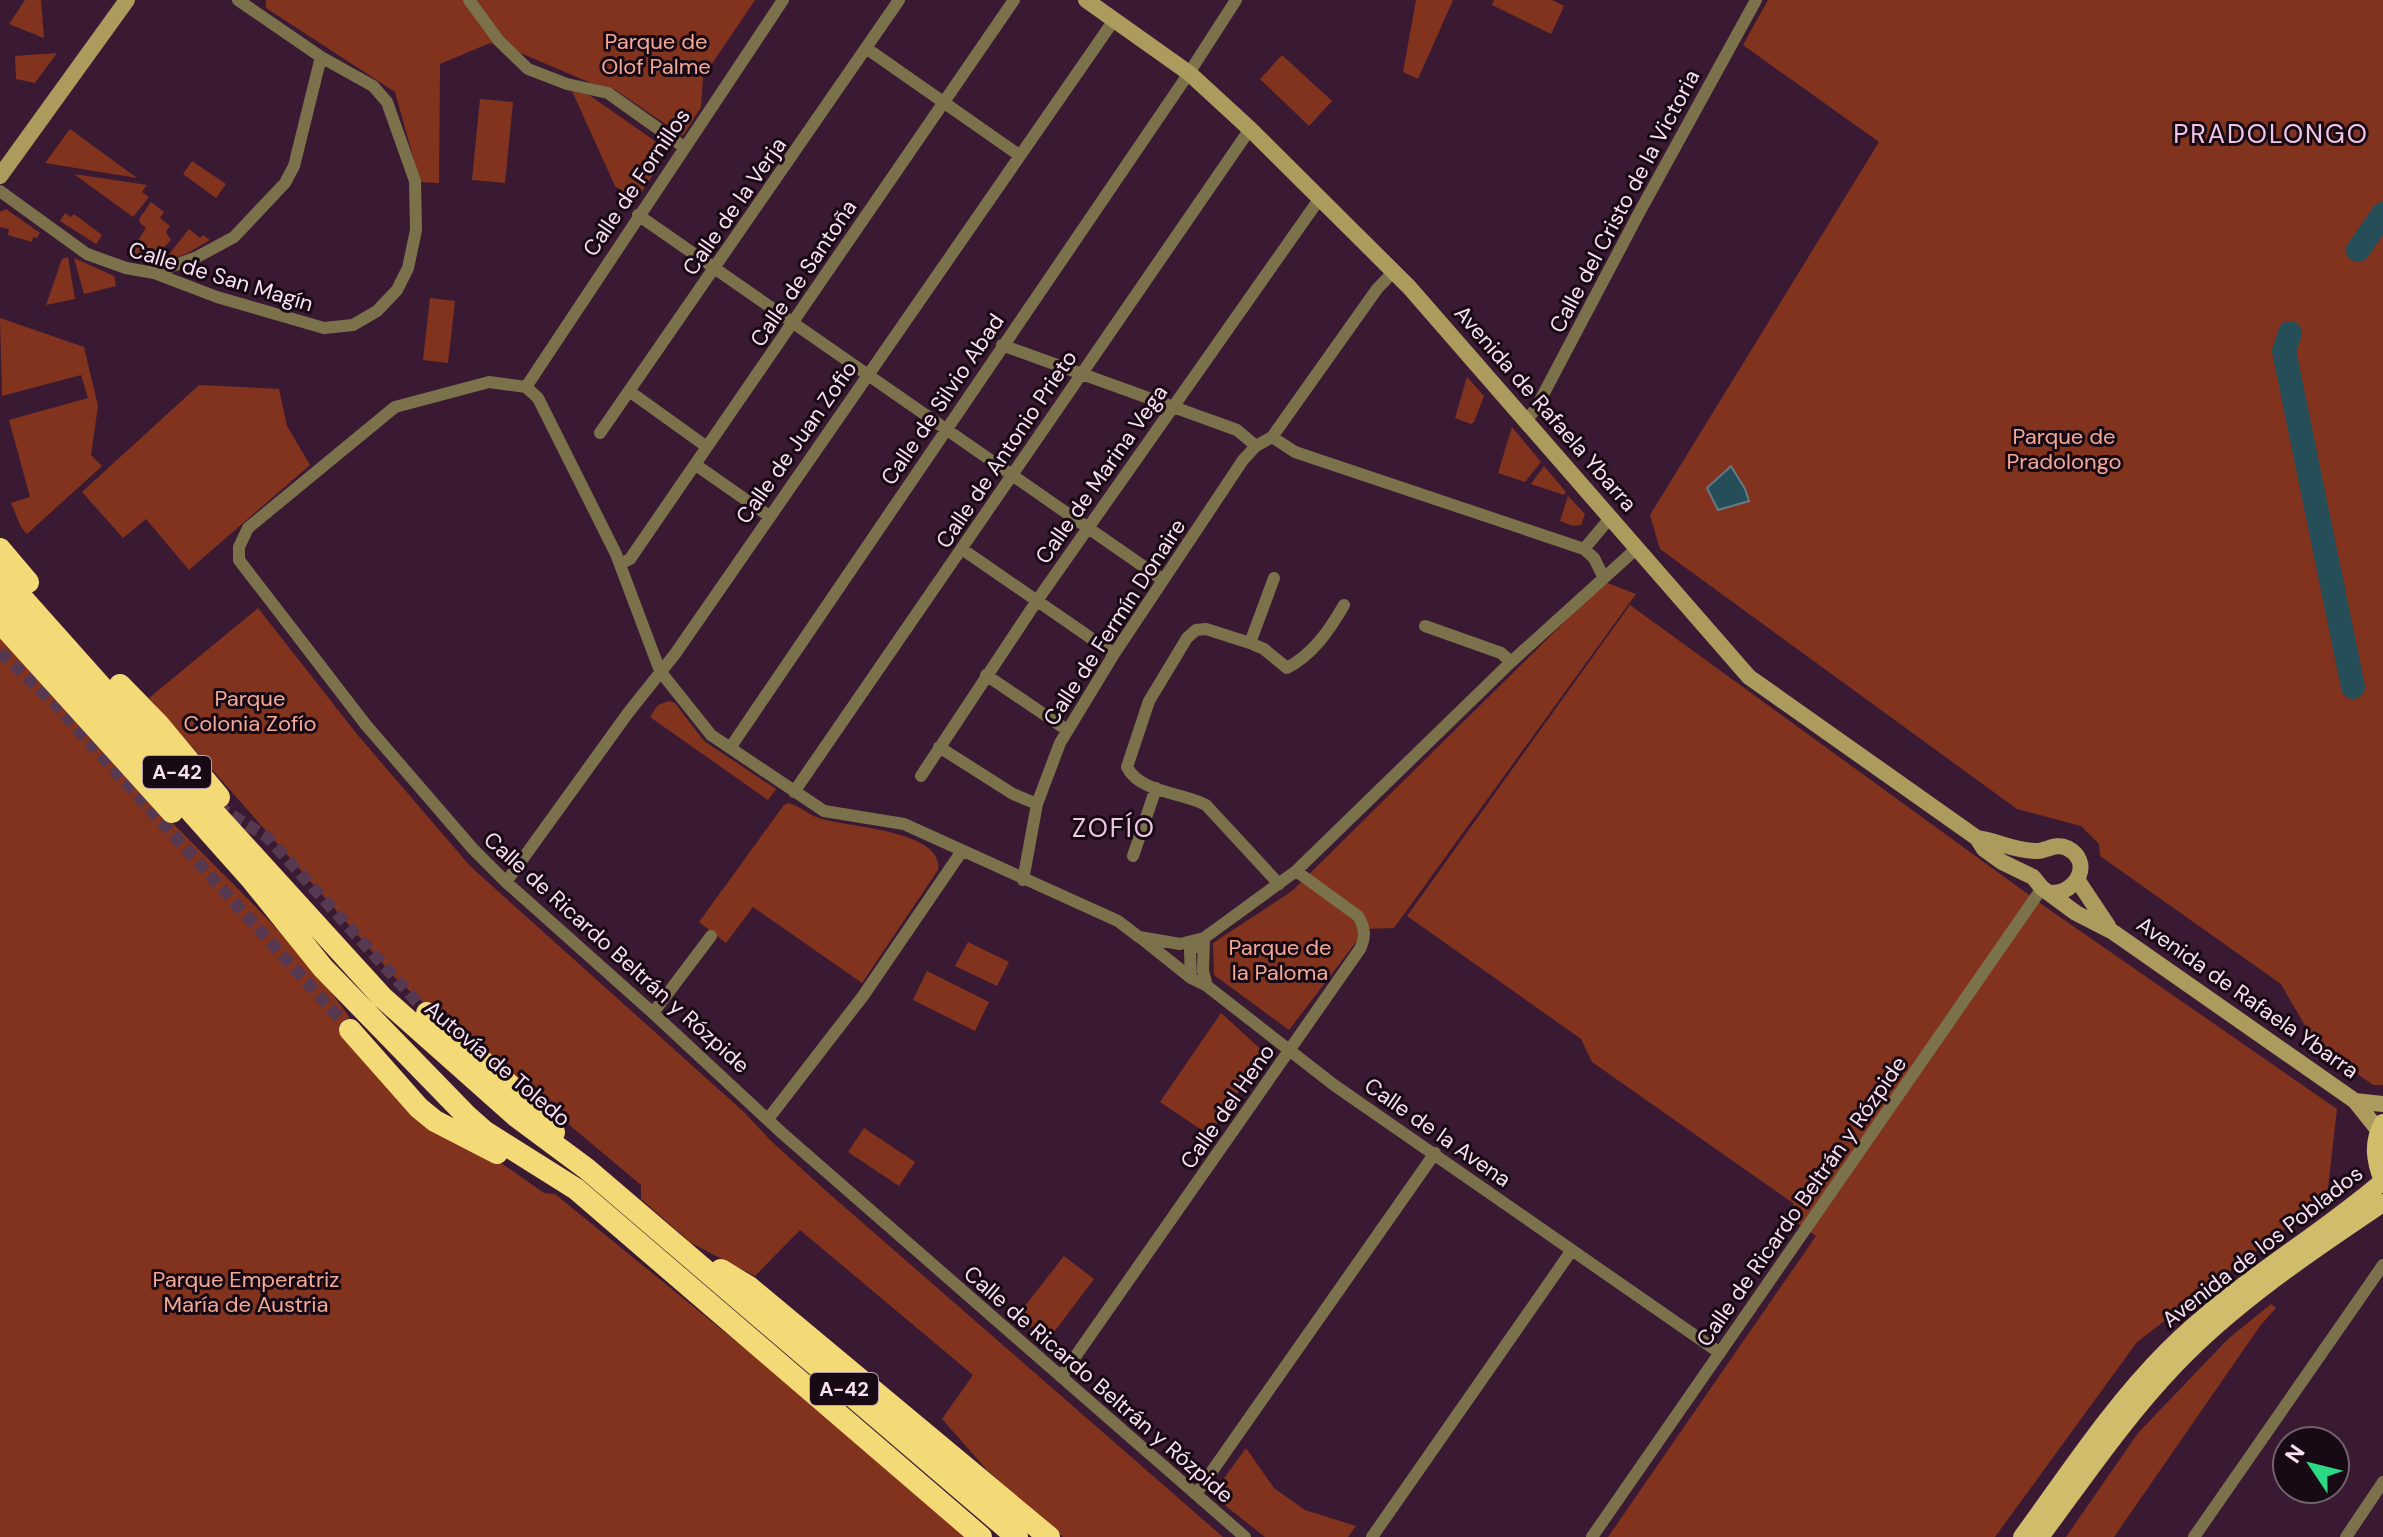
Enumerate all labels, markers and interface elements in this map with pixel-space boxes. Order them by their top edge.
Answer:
park label: Parque de Olof Palme [601,27,711,81]
street label: Calle del Cristo de la Victoria [1543,65,1706,338]
street label: Calle de Fornillos [576,103,697,262]
district label: PRADOLONGO [2173,117,2369,151]
street label: Calle de la Verja [676,132,793,281]
street label: Calle de Santoña [743,194,863,352]
street label: Calle de San Magín [125,235,317,318]
street label: Avenida de Rafaela Ybarra [1448,299,1643,518]
street label: Calle de Silvio Abad [874,308,1011,491]
street label: Calle de Antonio Prieto [929,345,1084,554]
street label: Calle de Juan Zofio [729,355,863,529]
street label: Calle de Marina Vega [1029,379,1174,570]
park label: Parque de Pradolongo [2006,422,2122,476]
street label: Calle de Fermín Donaire [1037,513,1192,731]
park label: Parque Colonia Zofío [184,684,316,738]
road number: A-42 [143,756,211,788]
district label: ZOFÍO [1072,811,1156,845]
street label: Calle de Ricardo Beltrán y Rózpide [478,825,756,1080]
street label: Avenida de Rafaela Ybarra [2131,910,2364,1085]
park label: Parque de la Paloma [1229,933,1331,987]
street label: Autovía de Toledo [419,994,577,1133]
street label: Calle del Heno [1174,1038,1281,1174]
street label: Calle de Ricardo Beltrán y Rózpide [1690,1050,1913,1352]
street label: Calle de la Avena [1359,1071,1517,1194]
street label: Avenida de los Poblados [2156,1159,2369,1334]
street label: Calle de Ricardo Beltrán y Rózpide [958,1259,1240,1510]
park label: Parque Emperatriz María de Austria [153,1265,339,1319]
road number: A-42 [810,1373,878,1405]
north arrow [2271,1425,2351,1505]
text: N [2279,1439,2312,1469]

